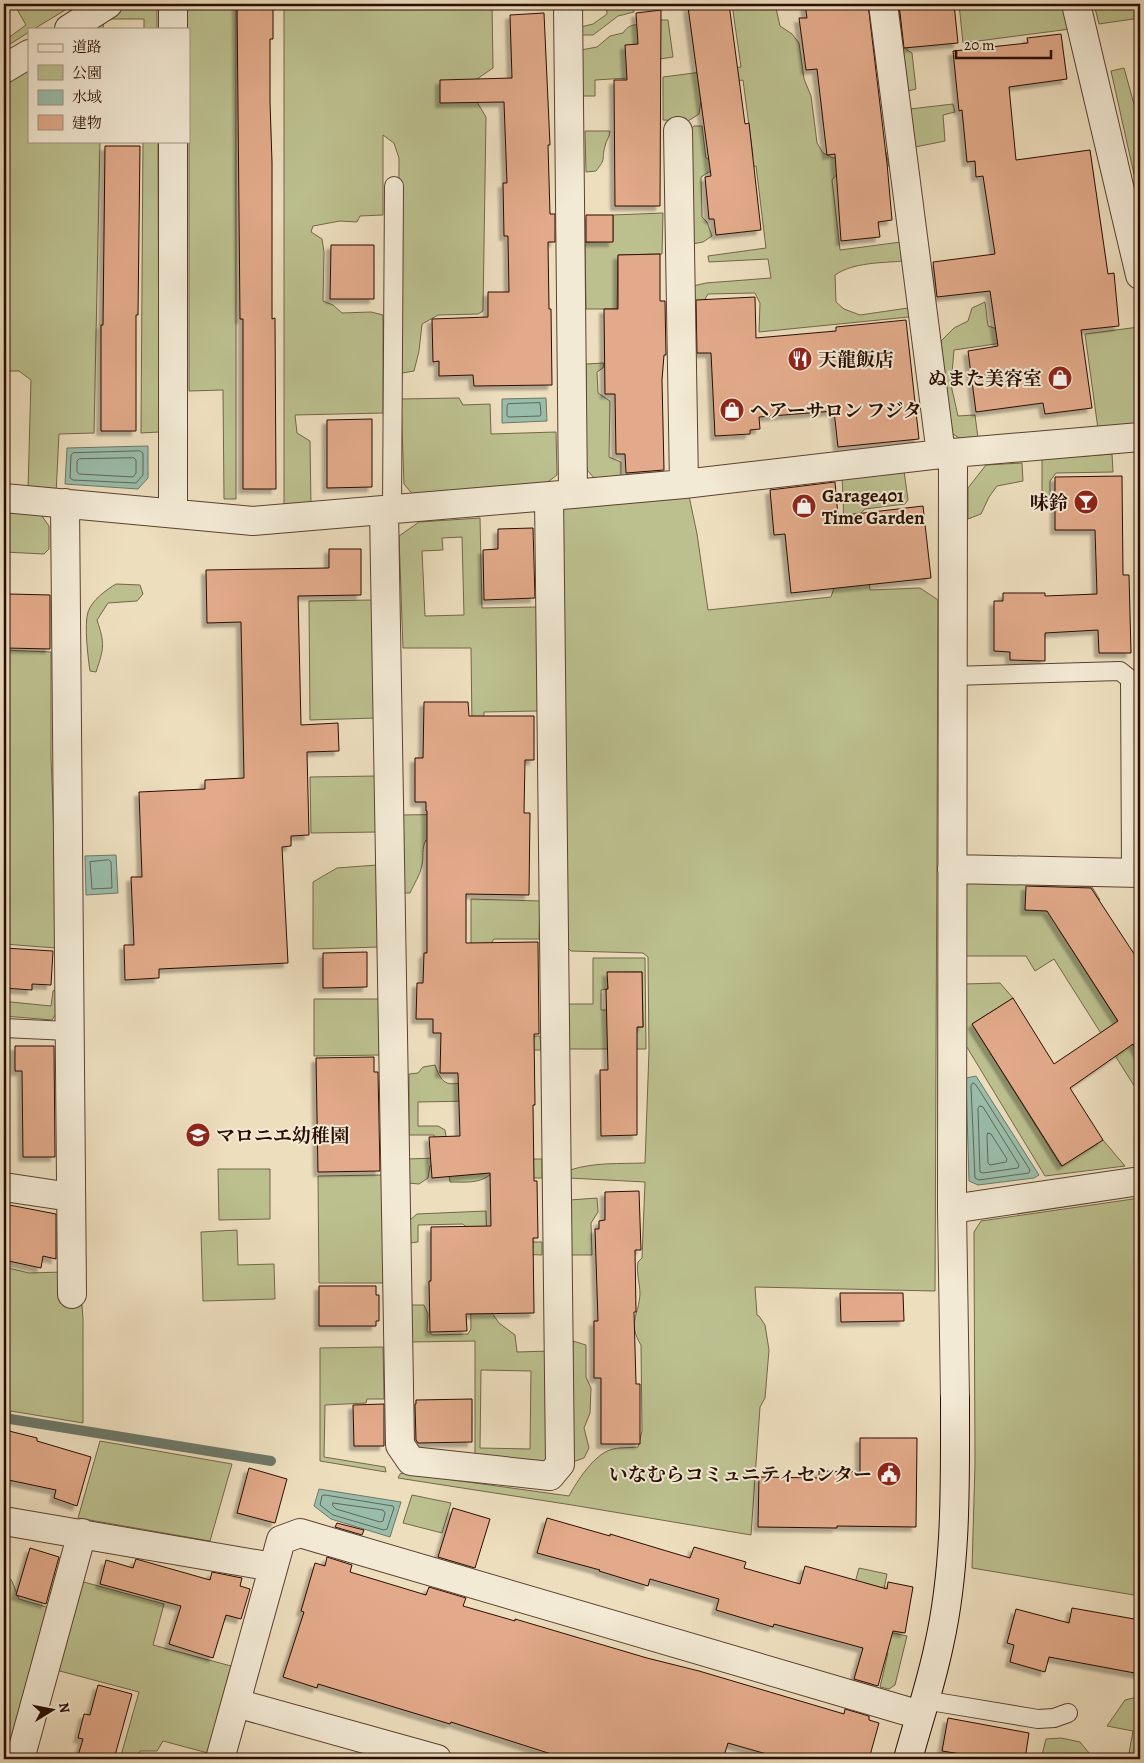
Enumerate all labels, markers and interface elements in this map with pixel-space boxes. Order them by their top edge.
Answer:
legend [28,28,190,142]
scale bar [956,28,1052,60]
text: 20 m [964,35,995,55]
text: 道路 [72,37,102,57]
text: 公園 [72,63,102,83]
text: 水域 [72,87,102,107]
text: 建物 [72,113,102,133]
restaurant icon: 天龍飯店 [787,346,813,372]
place label: 天龍飯店 [818,347,894,373]
shop icon: ぬまた美容室 [1047,365,1073,391]
place label: ぬまた美容室 [928,366,1042,392]
shop icon: ヘアーサロン フジタ [719,397,745,423]
place label: ヘアーサロン フジタ [750,398,922,424]
place label: Garage401 Time Garden [822,483,925,531]
bar icon: 味鈴 [1073,489,1099,515]
place label: 味鈴 [1030,490,1068,516]
shop icon: Garage401 Time Garden [791,493,817,519]
school or university icon: マロニエ幼稚園 [185,1122,211,1148]
place label: マロニエ幼稚園 [216,1123,349,1149]
public building icon: いなむらコミュニティセンター [876,1461,902,1487]
place label: いなむらコミュニティセンター [609,1462,872,1488]
north arrow [28,1686,78,1736]
text: N [54,1701,75,1715]

